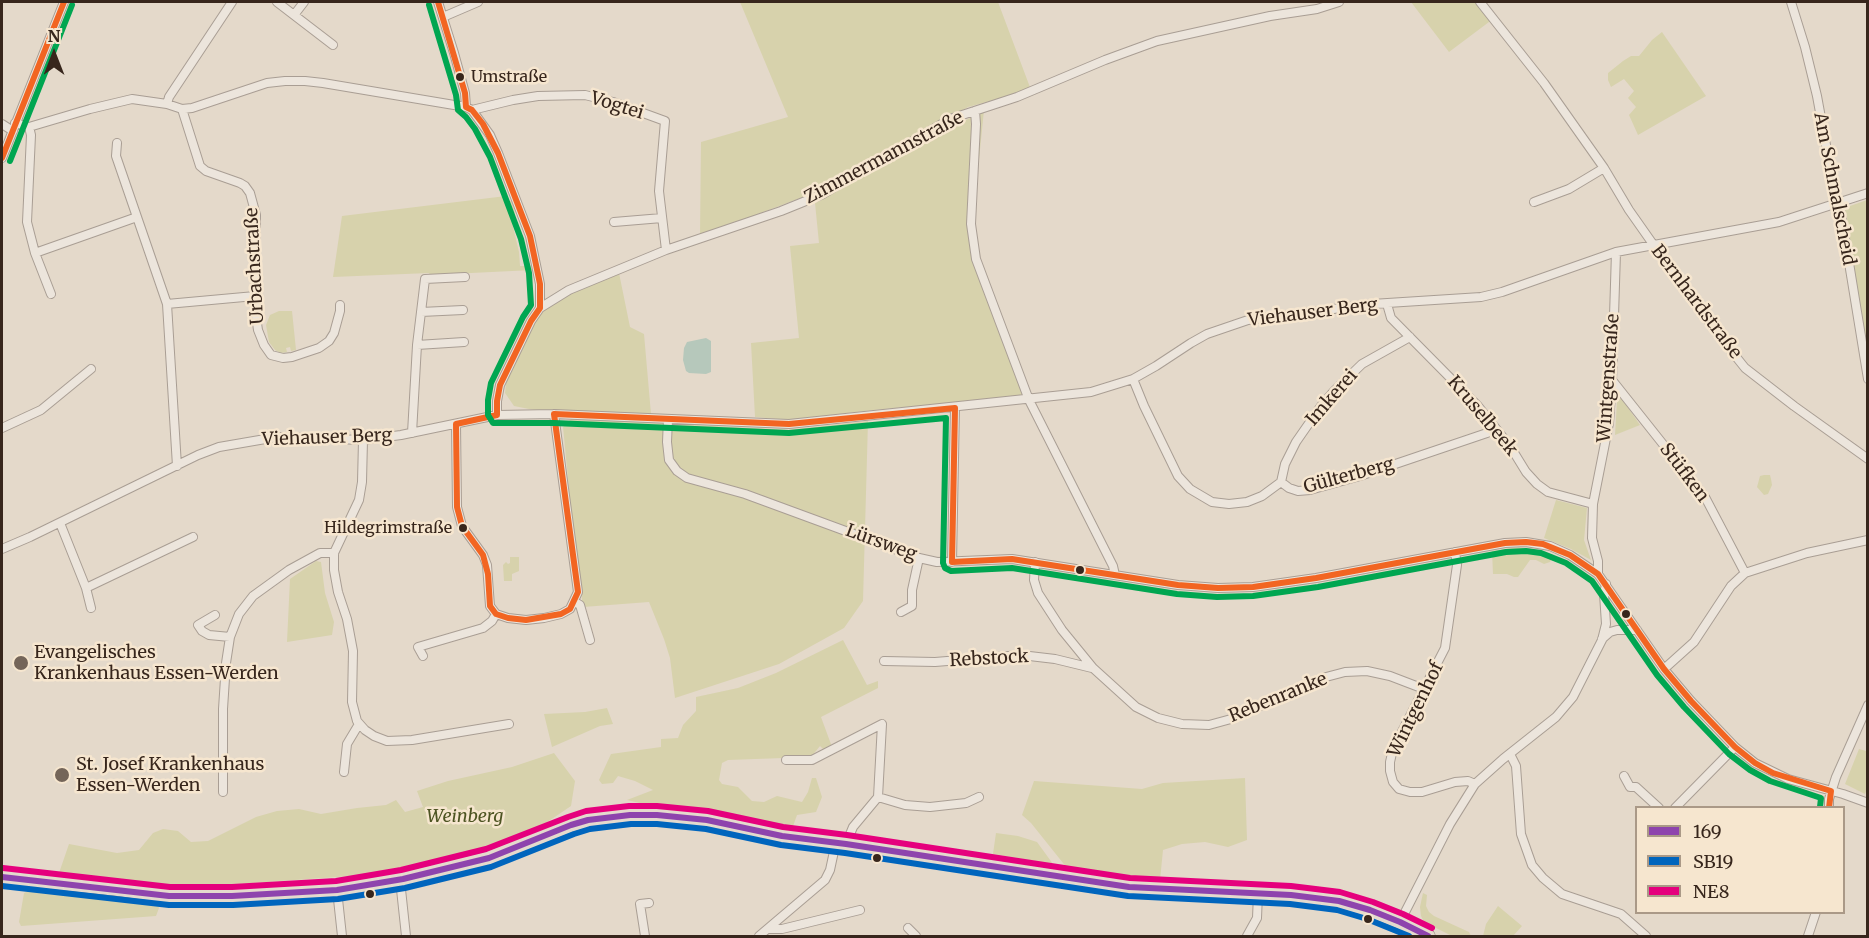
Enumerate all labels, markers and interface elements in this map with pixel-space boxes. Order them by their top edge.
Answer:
north arrow [24,24,84,84]
text: N [48,26,60,46]
place label: Umstraße [471,67,547,87]
marker: Umstraße [454,71,466,83]
street label: Vogtei [588,88,646,124]
street label: Zimmermannstraße [801,107,967,209]
street label: Am Schmalscheid [1809,111,1859,267]
street label: Urbachstraße [241,207,269,325]
street label: Bernhardstraße [1646,241,1746,363]
street label: Viehauser Berg [1247,294,1379,332]
street label: Wintgenstraße [1594,313,1624,443]
street label: Imkerei [1302,365,1362,431]
street label: Kruselbeek [1442,372,1522,460]
street label: Viehauser Berg [261,425,393,451]
street label: Stüfken [1655,439,1713,507]
street label: Gülterberg [1301,454,1397,498]
place label: Hildegrimstraße [324,518,452,538]
street label: Lürsweg [842,520,920,566]
marker: Hildegrimstraße [457,522,469,534]
unlabelled marker [1074,564,1086,576]
unlabelled marker [1620,608,1632,620]
place label: Evangelisches Krankenhaus Essen-Werden [34,642,279,684]
street label: Rebstock [949,646,1029,672]
marker: Evangelisches Krankenhaus Essen-Werden [12,654,30,672]
street label: Wintgenhof [1384,659,1448,761]
street label: Rebenranke [1226,668,1330,728]
place label: St. Josef Krankenhaus Essen-Werden [76,754,264,796]
marker: St. Josef Krankenhaus Essen-Werden [53,766,71,784]
park label: Weinberg [427,806,503,828]
legend [1635,806,1845,914]
text: 169 [1693,820,1722,843]
text: SB19 [1693,850,1733,873]
unlabelled marker [871,852,883,864]
text: NE8 [1693,880,1729,903]
unlabelled marker [364,888,376,900]
unlabelled marker [1362,913,1374,925]

